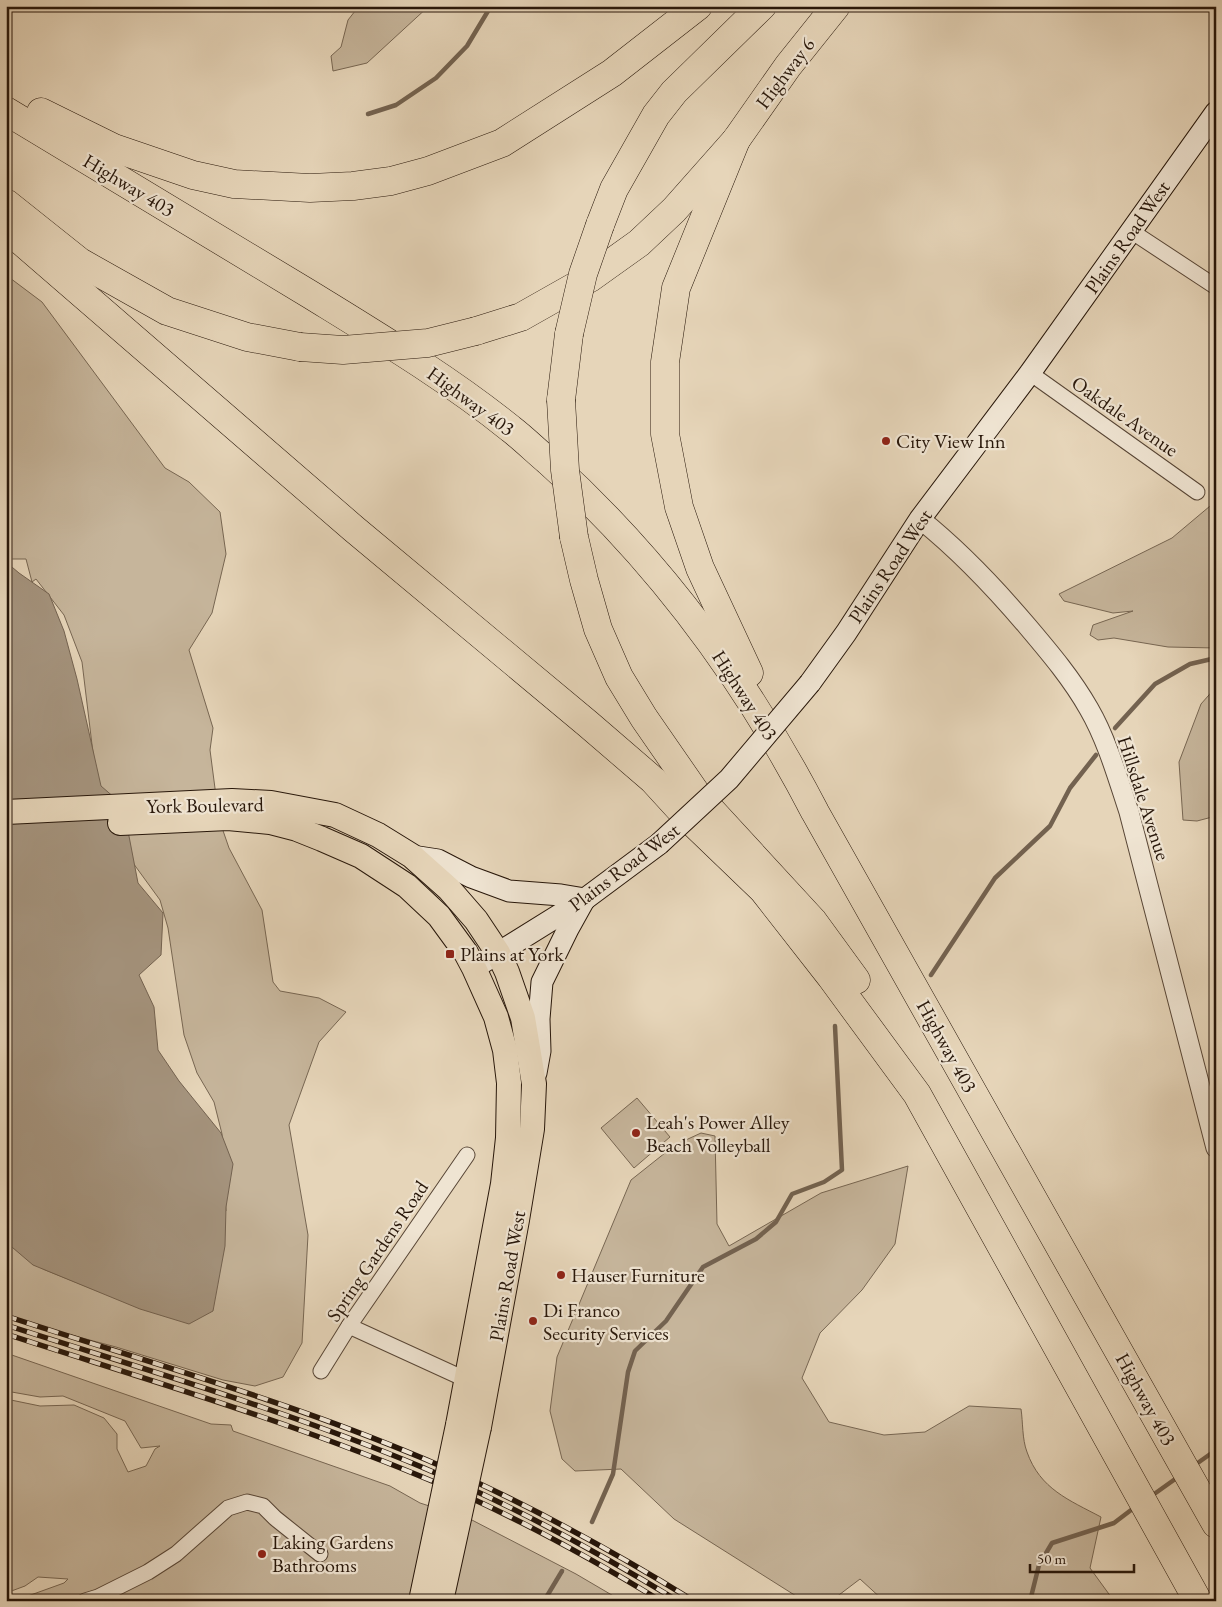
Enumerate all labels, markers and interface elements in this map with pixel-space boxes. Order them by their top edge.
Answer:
street label: Highway 6 [750,32,821,114]
street label: Highway 403 [78,148,180,222]
street label: Plains Road West [1078,175,1176,299]
street label: Highway 403 [422,360,520,442]
street label: Oakdale Avenue [1066,370,1184,463]
place label: City View Inn [896,428,1006,454]
marker: City View Inn [880,435,892,447]
street label: Plains Road West [842,503,938,628]
street label: Highway 403 [706,645,784,745]
street label: Hillsdale Avenue [1112,733,1176,864]
street label: York Boulevard [146,791,265,819]
street label: Plains Road West [563,816,685,917]
place label: Plains at York [460,941,564,967]
marker: Plains at York [444,948,456,960]
street label: Highway 403 [911,995,983,1097]
place label: Leah's Power Alley Beach Volleyball [646,1109,790,1158]
marker: Leah's Power Alley Beach Volleyball [630,1127,642,1139]
street label: Spring Gardens Road [320,1175,434,1326]
street label: Plains Road West [483,1208,531,1343]
place label: Hauser Furniture [571,1262,705,1288]
marker: Hauser Furniture [555,1269,567,1281]
place label: Di Franco Security Services [543,1297,669,1346]
marker: Di Franco Security Services [527,1315,539,1327]
street label: Highway 403 [1110,1348,1182,1450]
place label: Laking Gardens Bathrooms [272,1529,393,1578]
scale bar [1030,1542,1133,1574]
marker: Laking Gardens Bathrooms [256,1548,268,1560]
text: 50 m [1037,1549,1066,1568]

